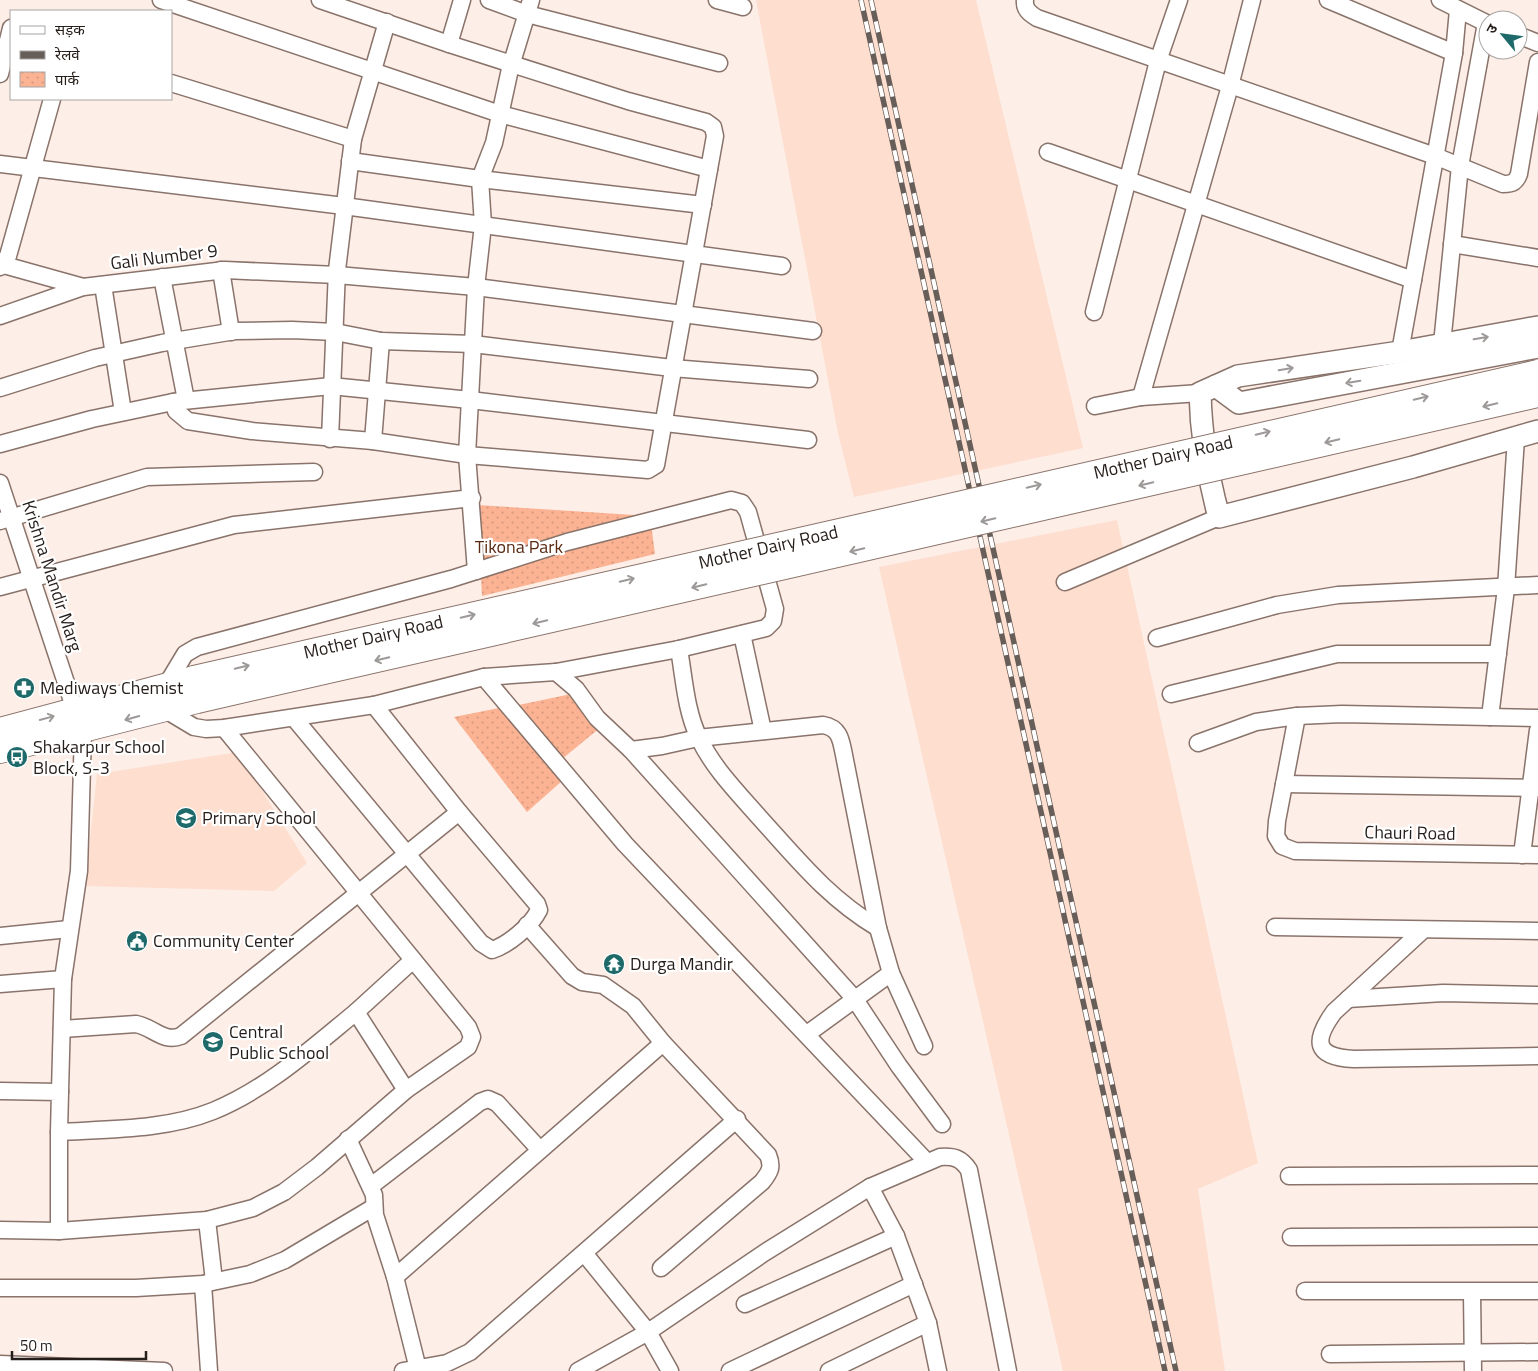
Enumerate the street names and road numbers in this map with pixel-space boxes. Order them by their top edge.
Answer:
street label: Gali Number 9 [109,237,219,276]
street label: Mother Dairy Road [1091,428,1235,486]
street label: Krishna Mandir Marg [15,497,90,655]
street label: Mother Dairy Road [696,518,841,576]
street label: Mother Dairy Road [301,608,446,666]
street label: Chauri Road [1364,818,1456,847]

